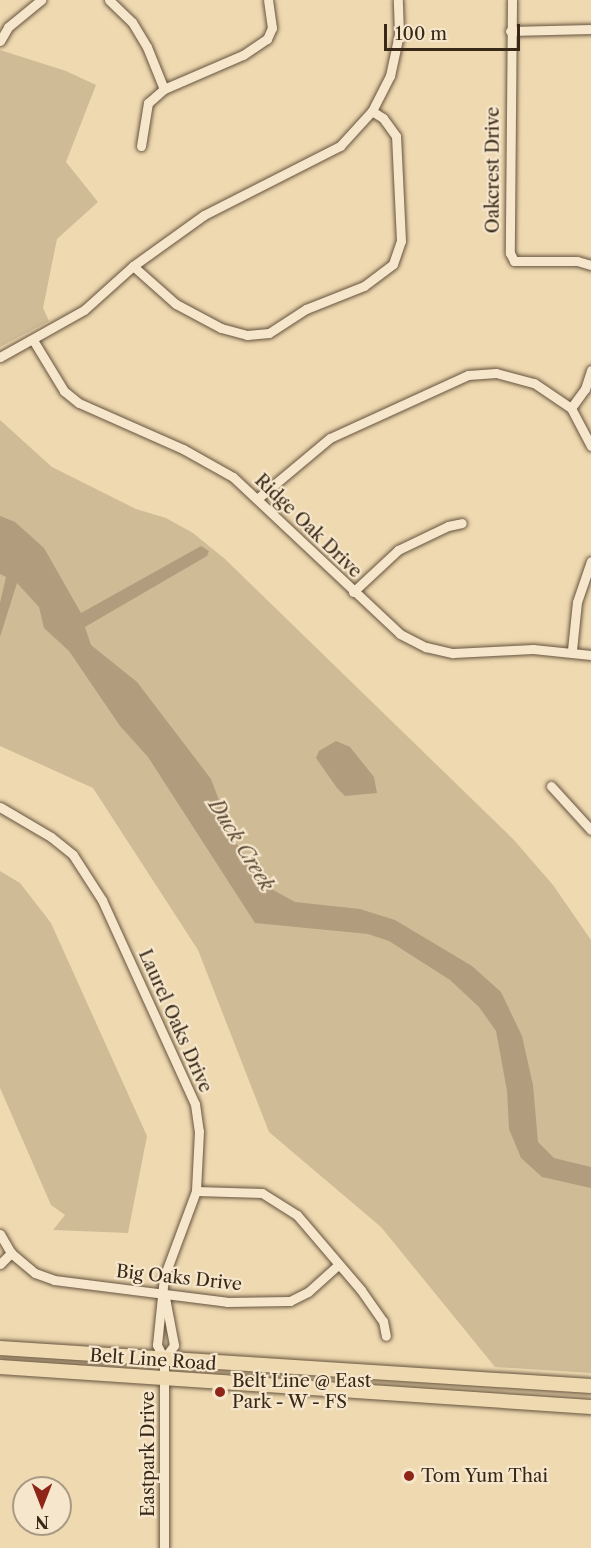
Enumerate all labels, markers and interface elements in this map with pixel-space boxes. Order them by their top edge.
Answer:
scale bar [387,12,524,50]
text: 100 m [395,23,447,45]
street label: Oakcrest Drive [482,107,504,233]
street label: Ridge Oak Drive [250,469,366,583]
water label: Duck Creek [203,794,279,896]
street label: Laurel Oaks Drive [134,946,216,1096]
street label: Big Oaks Drive [115,1261,243,1295]
street label: Belt Line Road [89,1345,217,1375]
place label: Belt Line @ East Park - W - FS [232,1371,371,1414]
marker: Belt Line @ East Park - W - FS [213,1385,227,1399]
street label: Eastpark Drive [137,1391,159,1517]
place label: Tom Yum Thai [421,1465,549,1487]
marker: Tom Yum Thai [402,1469,416,1483]
north arrow [12,1476,72,1536]
text: N [35,1512,49,1532]

